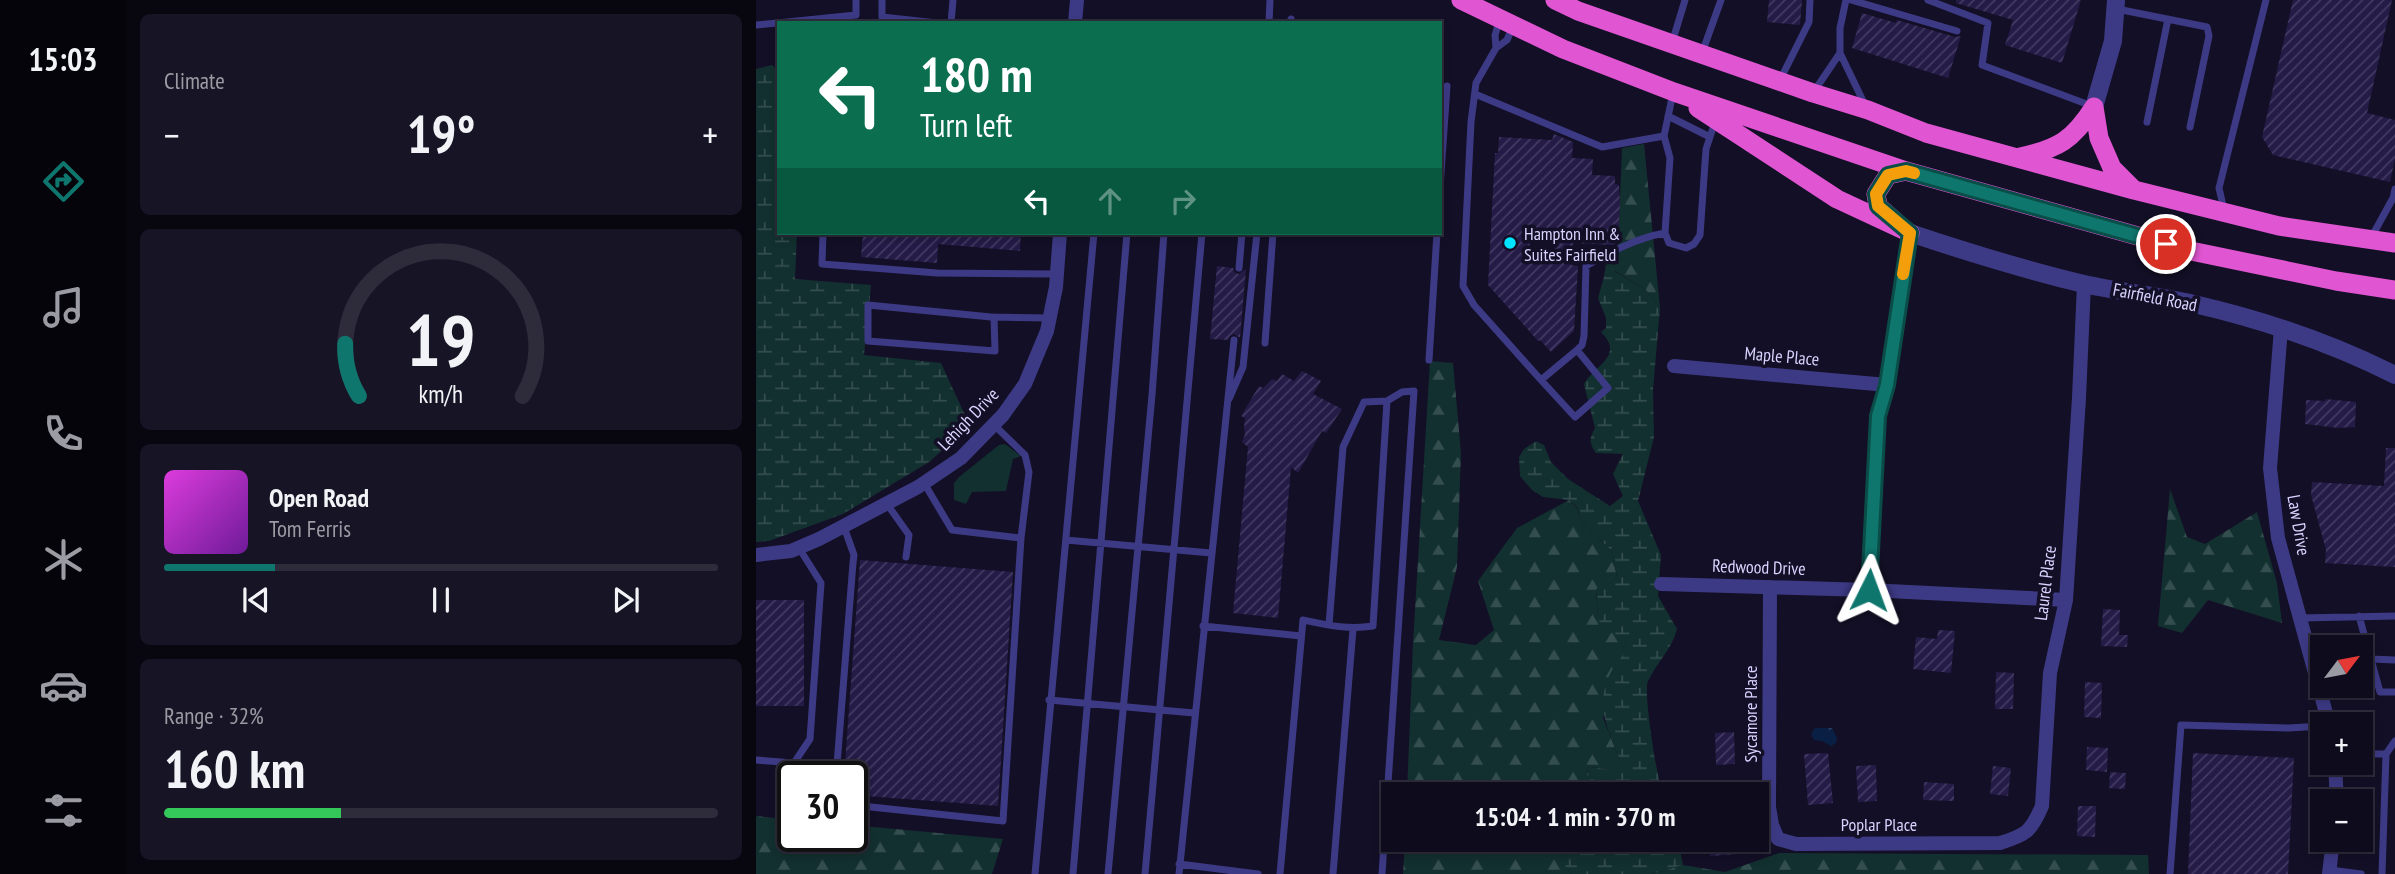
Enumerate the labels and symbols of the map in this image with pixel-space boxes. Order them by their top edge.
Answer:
pin [2136,214,2196,274]
place label: Hampton Inn & Suites Fairfield [1524,222,1620,266]
marker: Hampton Inn & Suites Fairfield [1502,235,1518,251]
street label: Fairfield Road [2111,278,2199,316]
street label: Maple Place [1744,341,1820,371]
street label: Lehigh Drive [933,383,1003,455]
street label: Law Drive [2282,493,2316,557]
street label: Laurel Place [2029,544,2061,622]
position arrow [1832,553,1906,627]
street label: Redwood Drive [1712,554,1806,580]
north arrow [2310,635,2373,698]
street label: Sycamore Place [1739,666,1762,762]
speed limit sign: 30 [777,761,868,852]
street label: Poplar Place [1841,813,1917,836]

